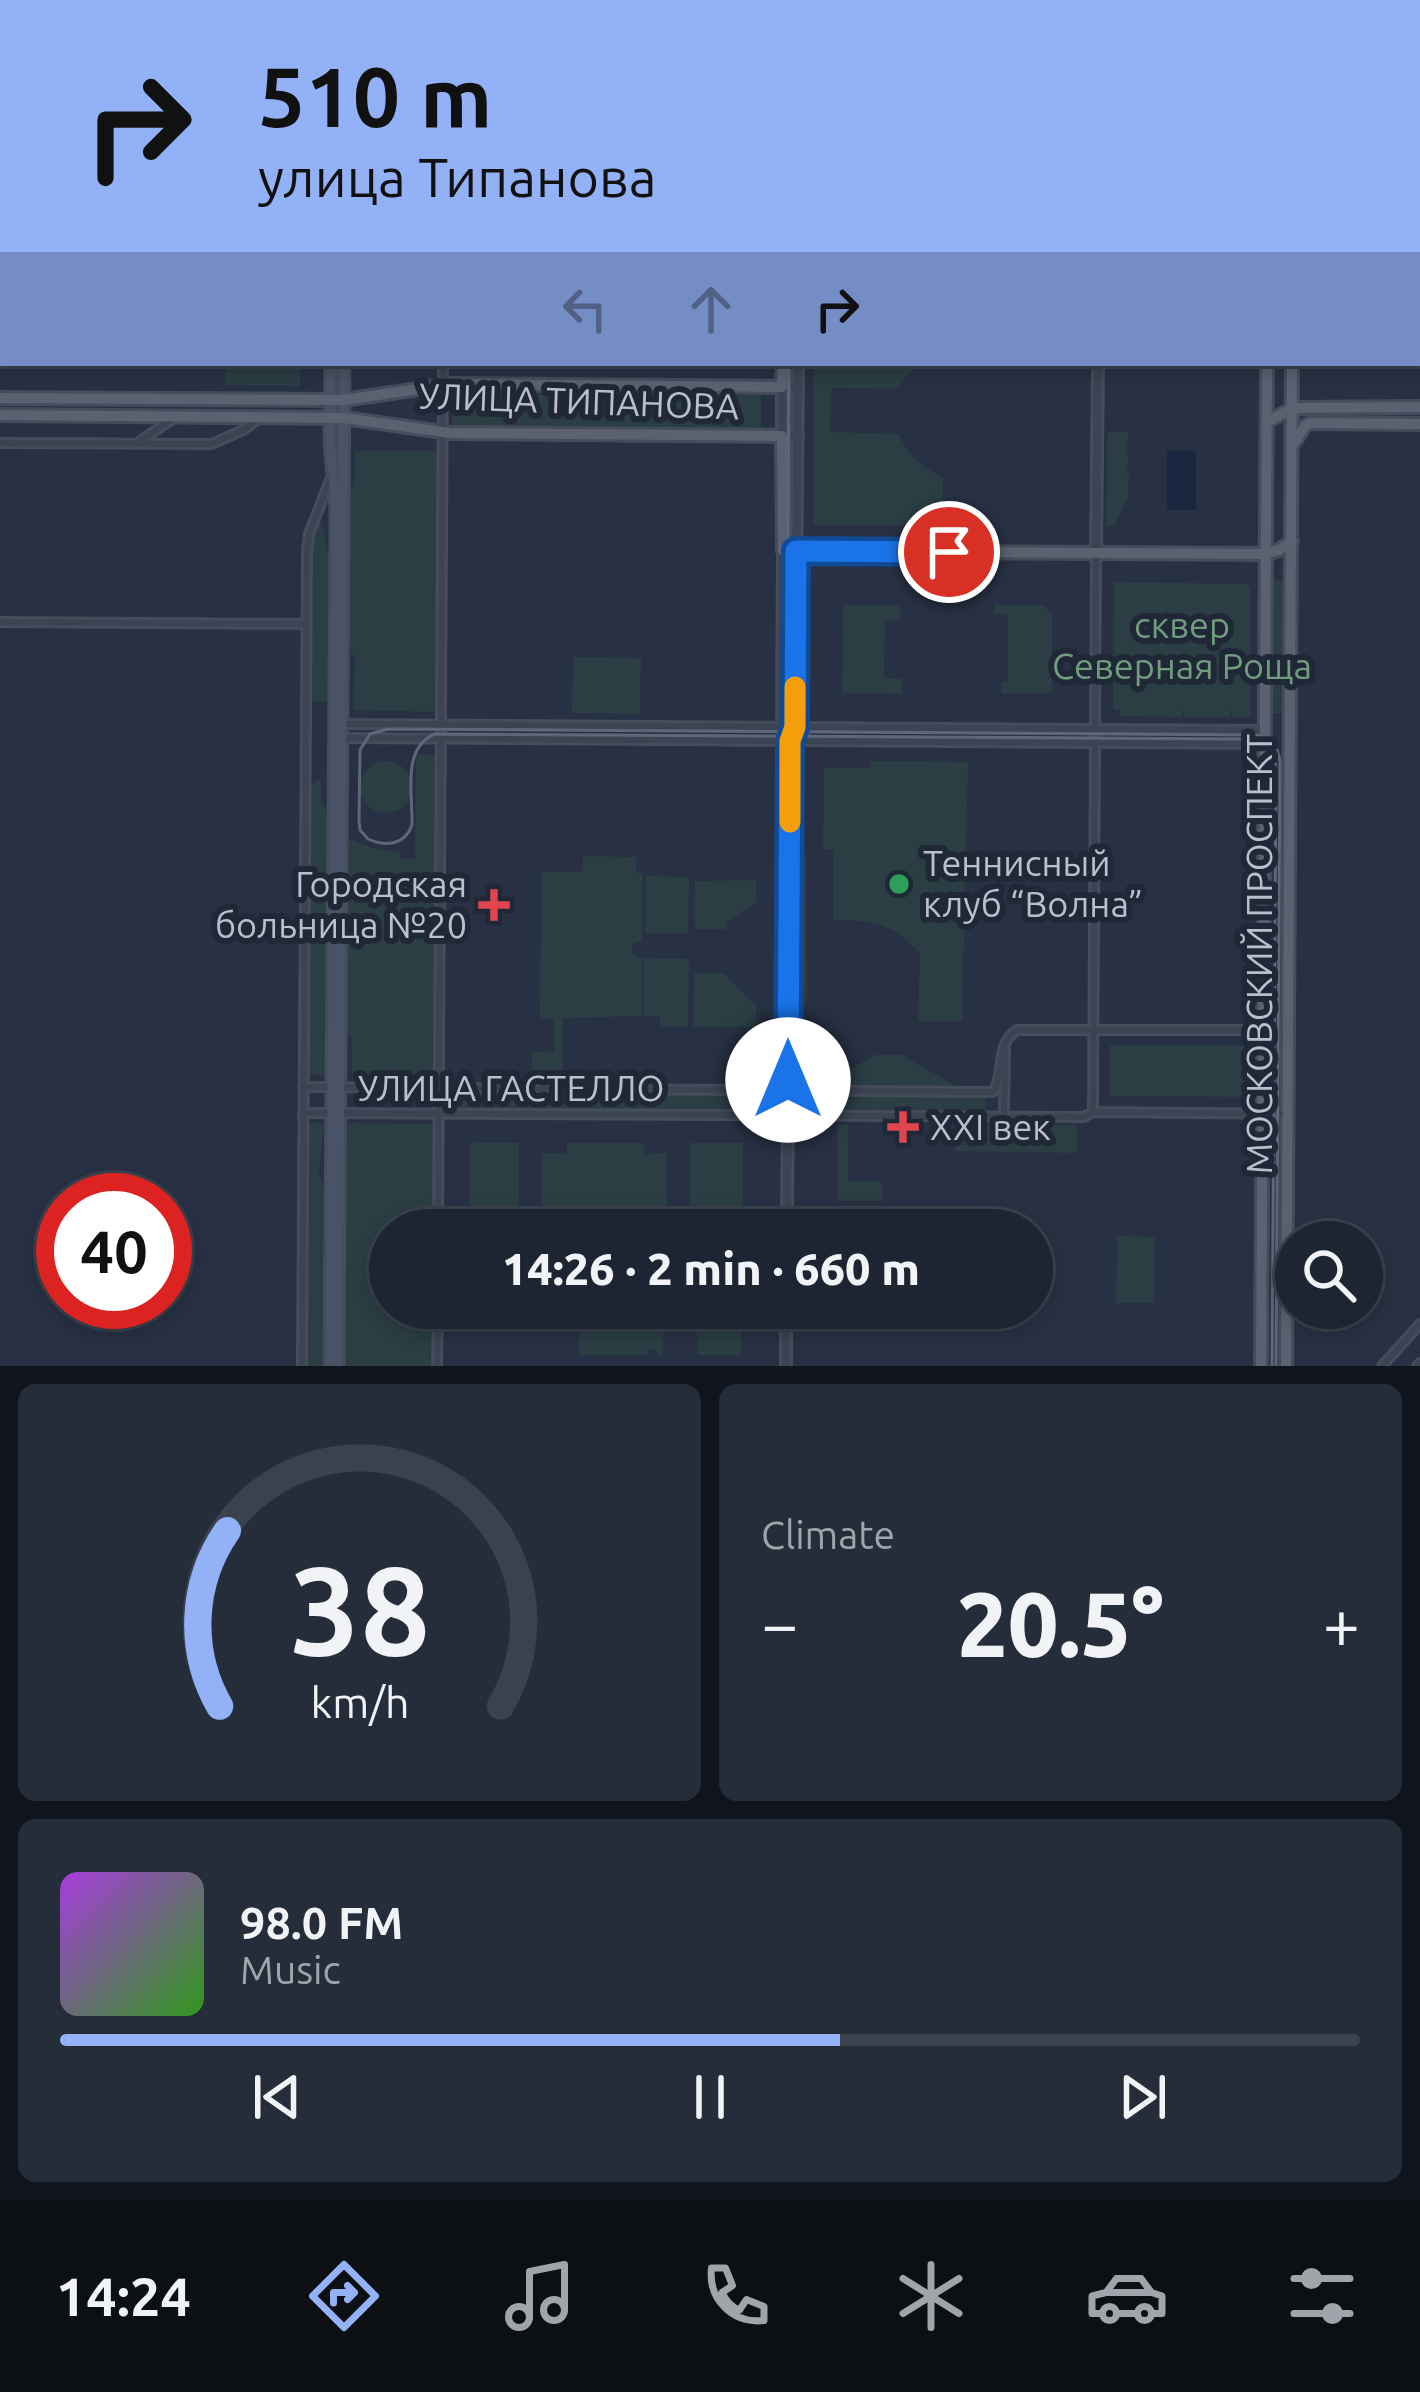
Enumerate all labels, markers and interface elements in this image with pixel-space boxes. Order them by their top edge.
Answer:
icon: right [60,48,216,204]
text: 510 m [258,49,492,143]
text: улица Типанова [258,147,657,207]
icon: left [552,276,618,342]
icon: ahead [678,276,744,342]
icon: right [804,276,870,342]
street label: УЛИЦА ТИПАНОВА [418,374,740,427]
pin [898,501,1000,603]
icon: arrive [916,519,982,585]
park label: сквер Северная Роща [1052,604,1312,686]
street label: МОСКОВСКИЙ ПРОСПЕКТ [1238,734,1279,1174]
place label: Теннисный клуб “Волна” [923,842,1143,924]
place label: Городская больница №20 [215,863,467,945]
marker: Теннисный клуб “Волна” [886,871,912,897]
marker: Городская больница №20 [478,889,510,921]
position arrow [725,1017,851,1143]
street label: УЛИЦА ГАСТЕЛЛО [358,1067,664,1108]
place label: XXI век [930,1106,1051,1147]
marker: XXI век [887,1111,919,1143]
speed limit sign: 40 [36,1173,192,1329]
map controls [1275,1221,1383,1329]
button: search [1275,1221,1383,1329]
text: 14:26 · 2 min · 660 m [502,1243,920,1294]
text: Climate [761,1513,895,1556]
text: 38 [289,1539,430,1679]
text: 20.5° [957,1573,1164,1674]
text: − [761,1586,798,1660]
text: + [1323,1586,1360,1660]
text: km/h [310,1677,409,1725]
text: 98.0 FM [240,1897,403,1948]
text: Music [240,1948,341,1991]
icon: previous [244,2064,310,2130]
icon: pause [677,2064,743,2130]
icon: next [1110,2064,1176,2130]
icon: directions [302,2254,386,2338]
icon: music [498,2254,582,2338]
icon: phone [694,2254,778,2338]
icon: climate [889,2254,973,2338]
icon: car [1085,2254,1169,2338]
icon: filters [1280,2254,1364,2338]
text: 14:24 [56,2266,191,2326]

